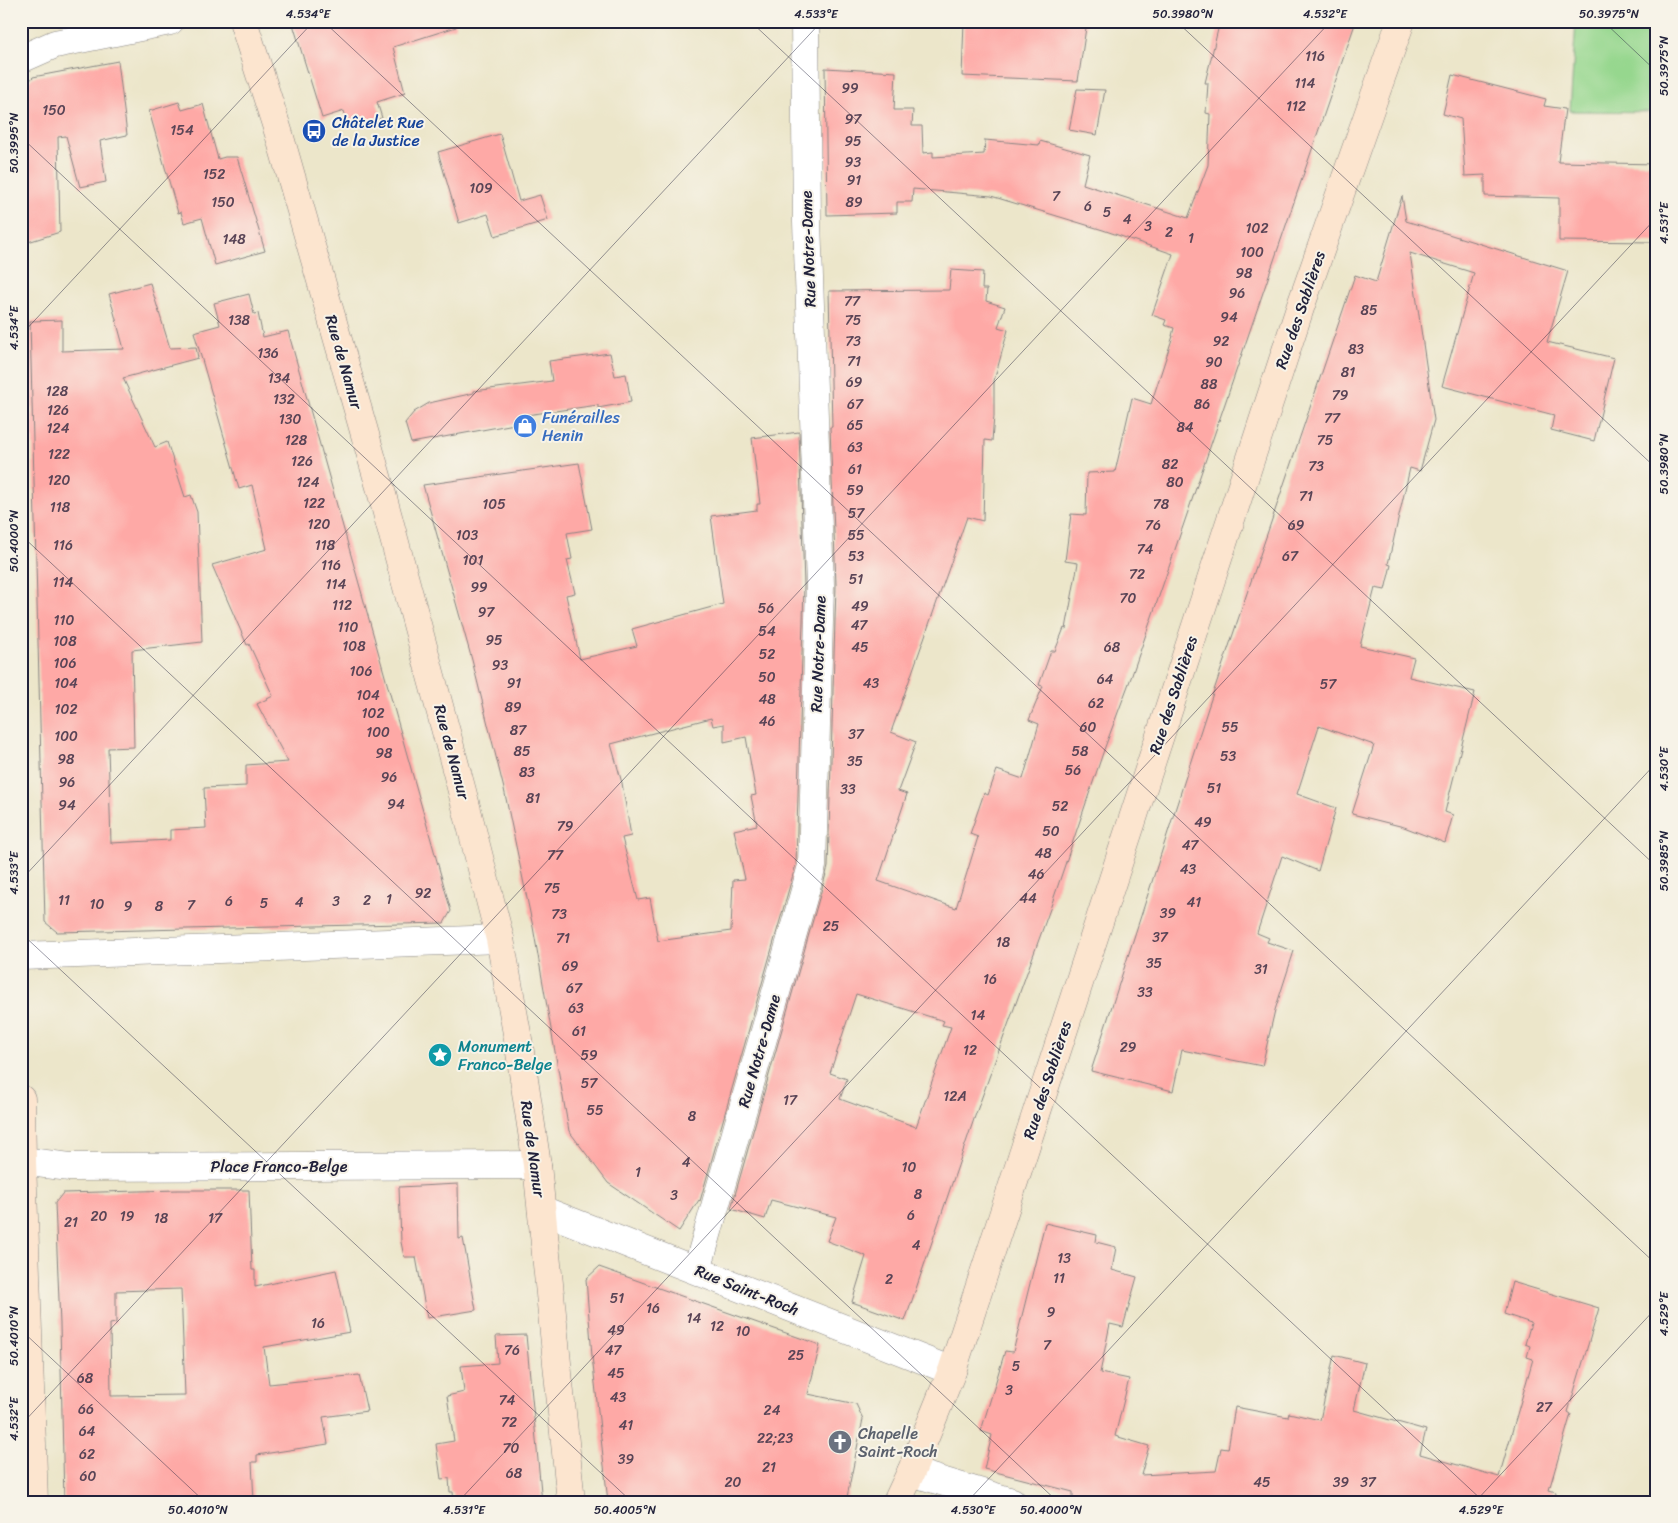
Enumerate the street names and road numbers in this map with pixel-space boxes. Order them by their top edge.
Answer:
street label: Rue Notre-Dame [791,190,825,308]
street label: Rue des Sablières [1266,247,1334,373]
street label: Rue de Namur [317,311,372,414]
street label: Rue Notre-Dame [801,595,835,713]
street label: Rue des Sablières [1140,632,1206,758]
street label: Rue de Namur [425,701,479,804]
street label: Rue Notre-Dame [729,991,789,1111]
street label: Rue des Sablières [1014,1017,1080,1143]
street label: Rue de Namur [512,1099,554,1201]
street label: Place Franco-Belge [211,1152,348,1181]
street label: Rue Saint-Roch [690,1256,804,1324]

